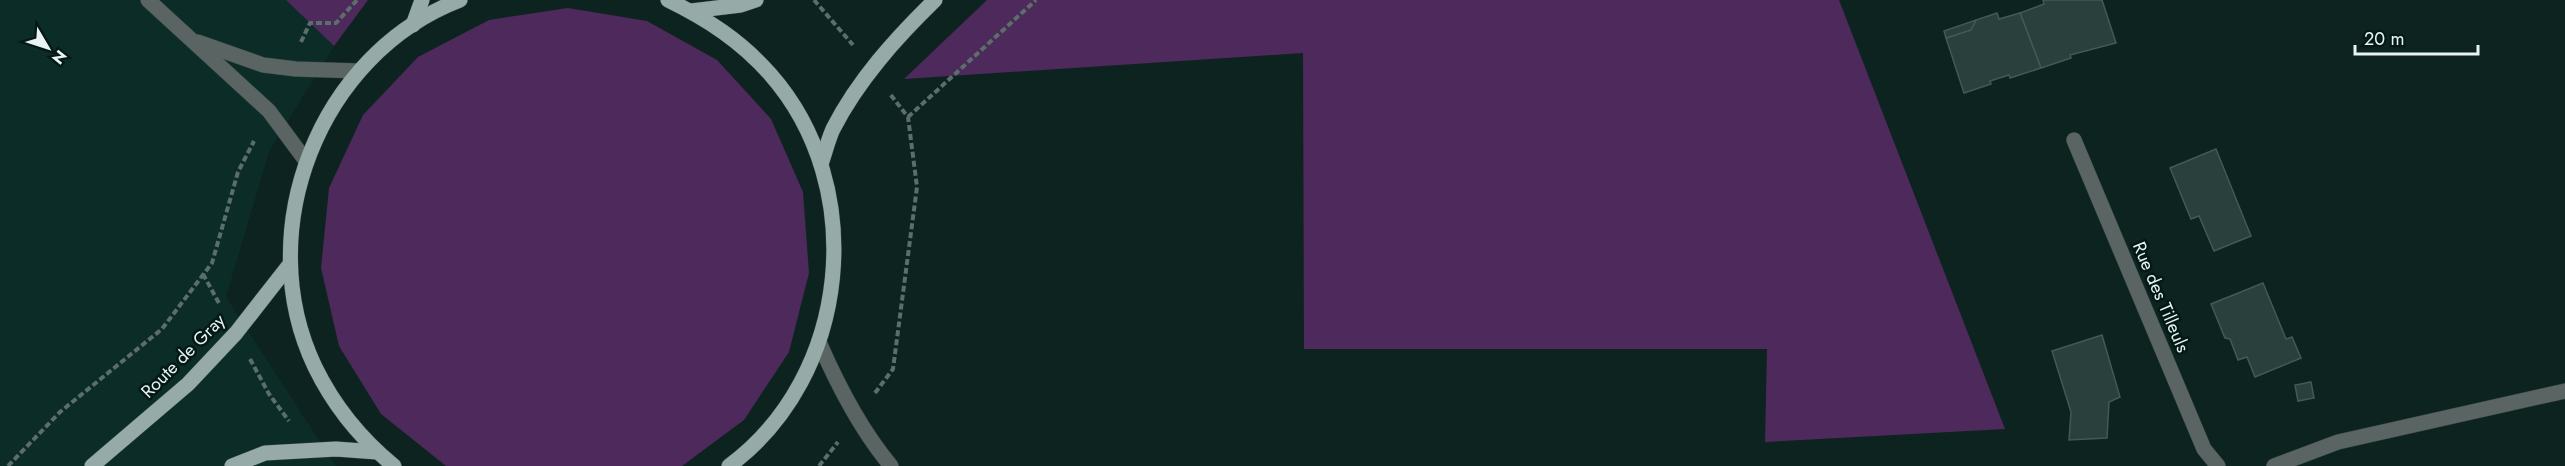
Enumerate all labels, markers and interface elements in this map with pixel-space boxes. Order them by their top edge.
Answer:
north arrow [18,18,78,78]
scale bar [2355,18,2478,56]
text: 20 m [2364,26,2404,52]
text: N [46,45,72,69]
street label: Rue des Tilleuls [2126,238,2196,356]
street label: Route de Gray [135,308,231,404]

